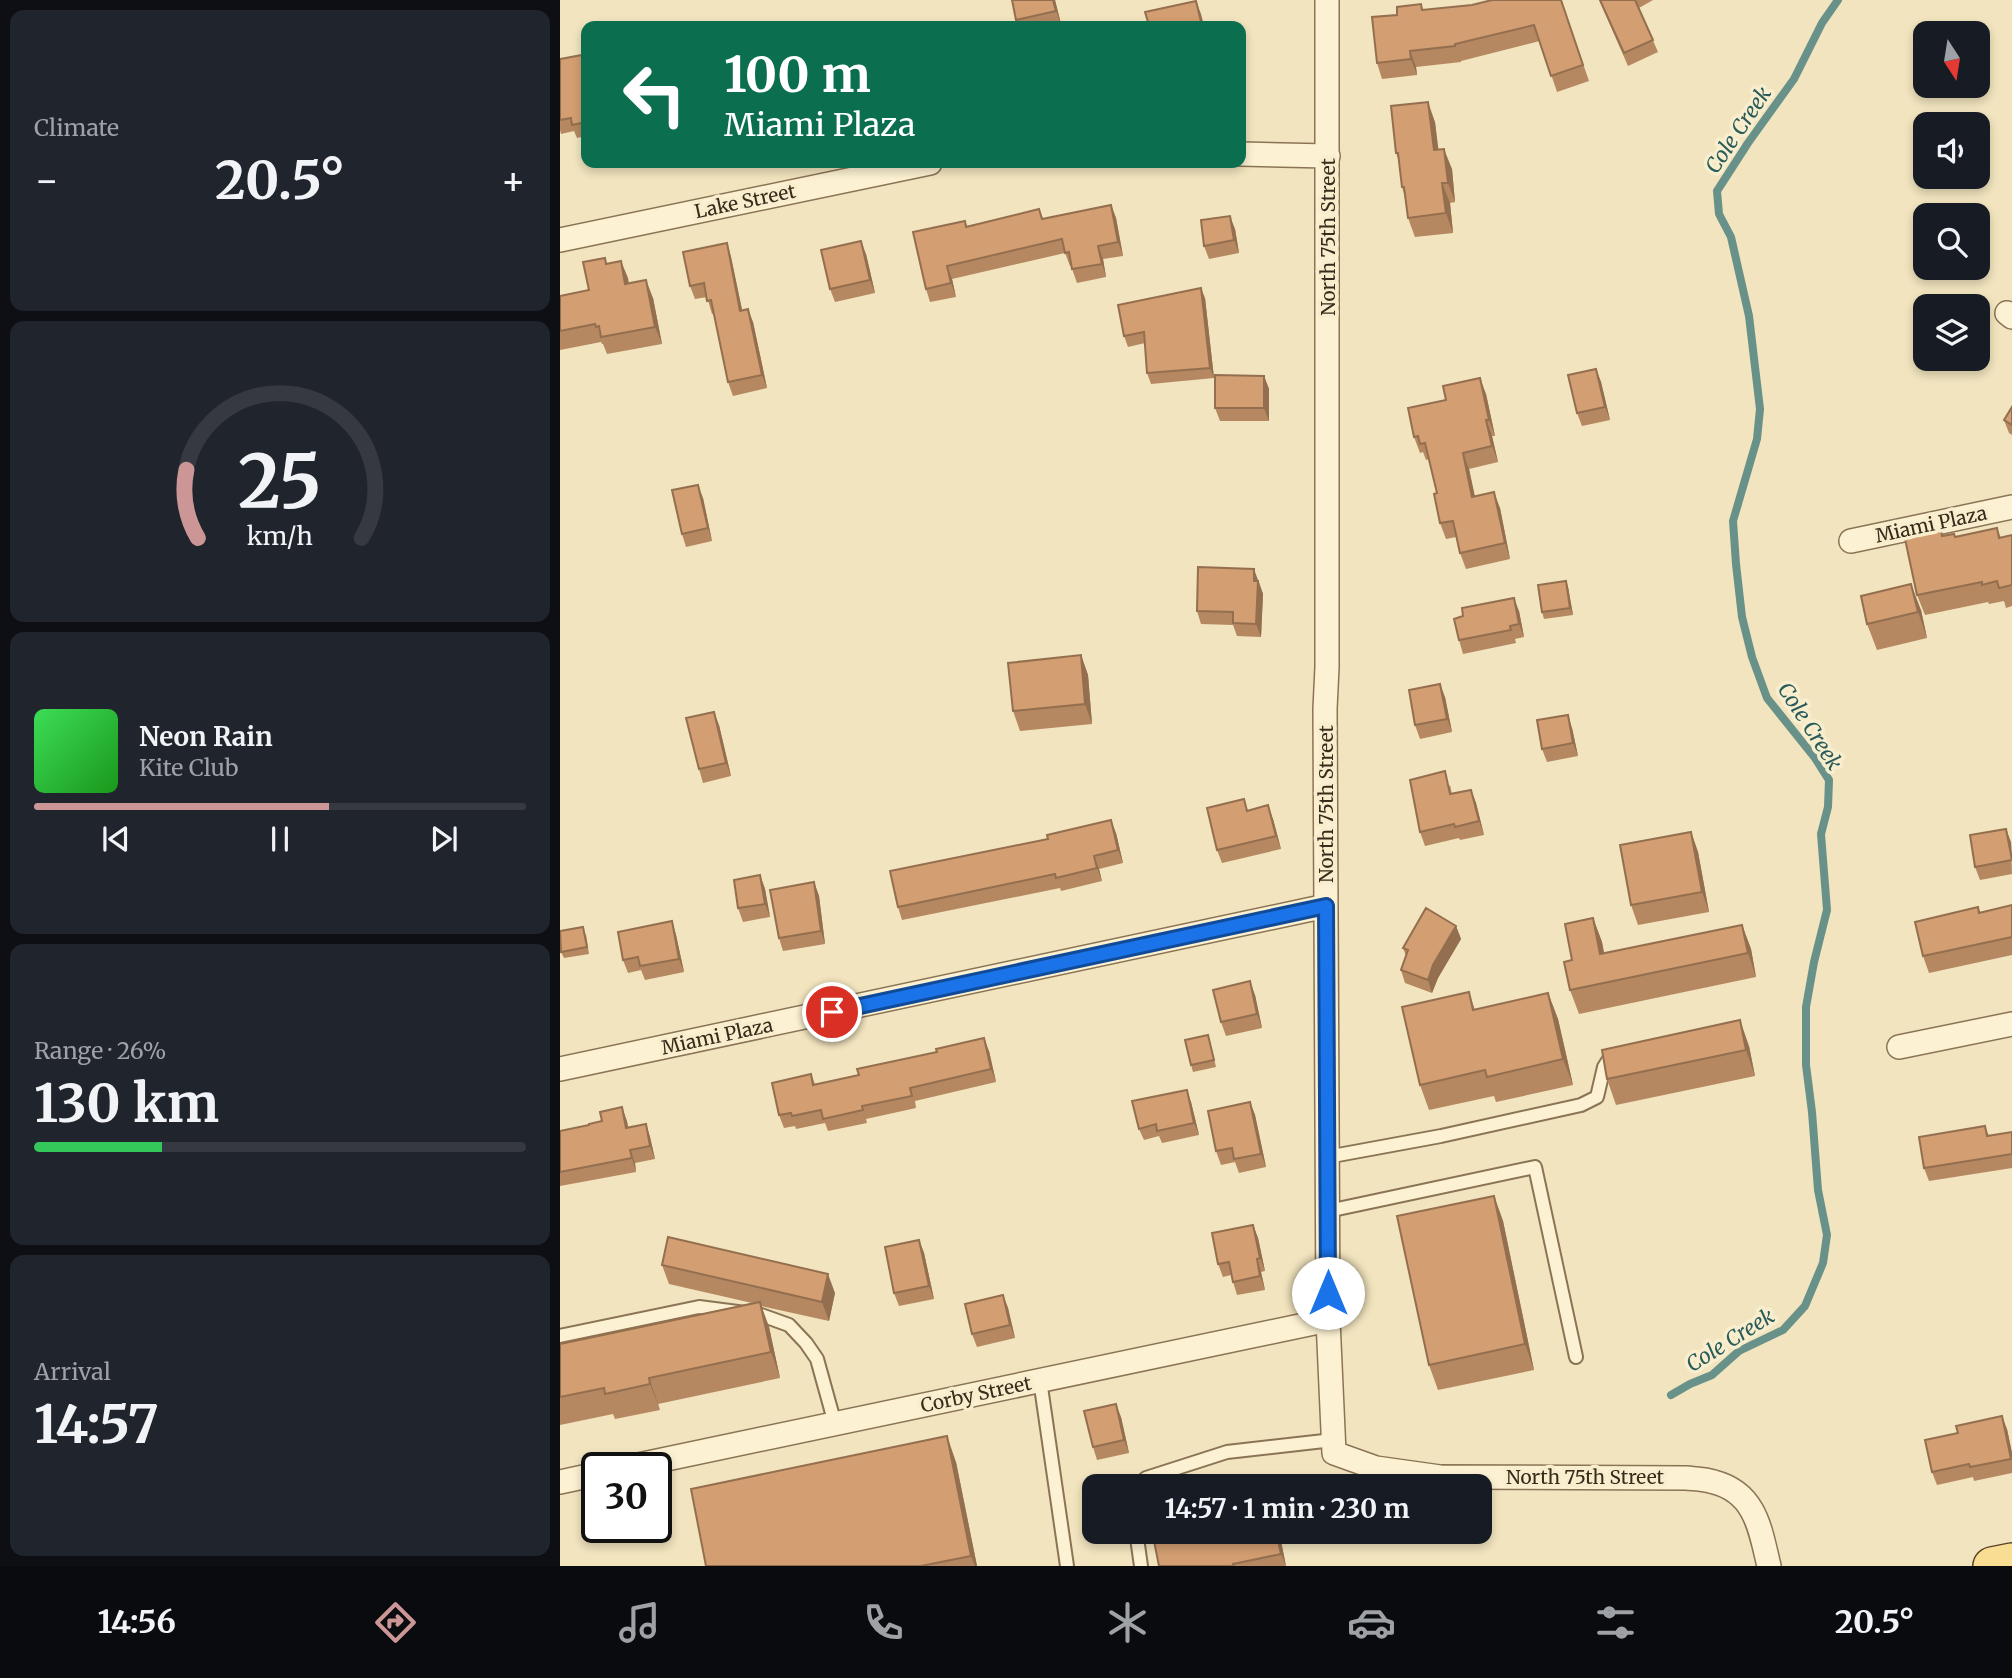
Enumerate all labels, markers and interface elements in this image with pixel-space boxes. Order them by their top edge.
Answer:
north arrow [1913,21,1990,98]
map controls [1913,21,1990,371]
text: 100 m [724,44,871,105]
icon: left [609,49,700,140]
water label: Cole Creek [1699,81,1777,179]
text: Miami Plaza [724,105,915,145]
button: sound [1913,112,1990,189]
text: Climate [34,113,119,142]
text: 20.5° [215,148,345,213]
text: − [34,157,59,204]
text: + [501,157,526,204]
street label: North 75th Street [1316,157,1340,316]
street label: Lake Street [692,178,798,223]
button: search [1913,203,1990,280]
button: layers [1913,294,1990,371]
text: 25 [238,436,322,528]
street label: Miami Plaza [1873,500,1989,548]
text: km/h [247,520,313,552]
water label: Cole Creek [1772,677,1849,775]
text: Neon Rain [139,720,273,753]
street label: North 75th Street [1314,724,1338,883]
text: Kite Club [139,753,238,782]
icon: previous [97,820,135,858]
icon: pause [261,820,299,858]
icon: next [425,820,463,858]
pin [802,982,862,1042]
icon: arrive [813,993,851,1031]
street label: Miami Plaza [659,1012,775,1060]
text: Range · 26% [34,1036,166,1065]
text: 130 km [34,1071,219,1136]
position arrow [1291,1256,1365,1330]
water label: Cole Creek [1681,1302,1780,1378]
text: Arrival [34,1357,111,1386]
street label: Corby Street [918,1370,1034,1417]
text: 14:57 [34,1392,159,1457]
speed limit sign: 30 [581,1452,672,1543]
street label: North 75th Street [1506,1465,1665,1489]
text: 14:57 · 1 min · 230 m [1164,1492,1410,1525]
icon: directions [371,1598,420,1647]
icon: music [615,1598,664,1647]
icon: phone [859,1598,908,1647]
icon: climate [1103,1598,1152,1647]
icon: car [1347,1598,1396,1647]
icon: filters [1591,1598,1640,1647]
text: 14:56 [97,1602,176,1642]
text: 20.5° [1835,1602,1914,1642]

